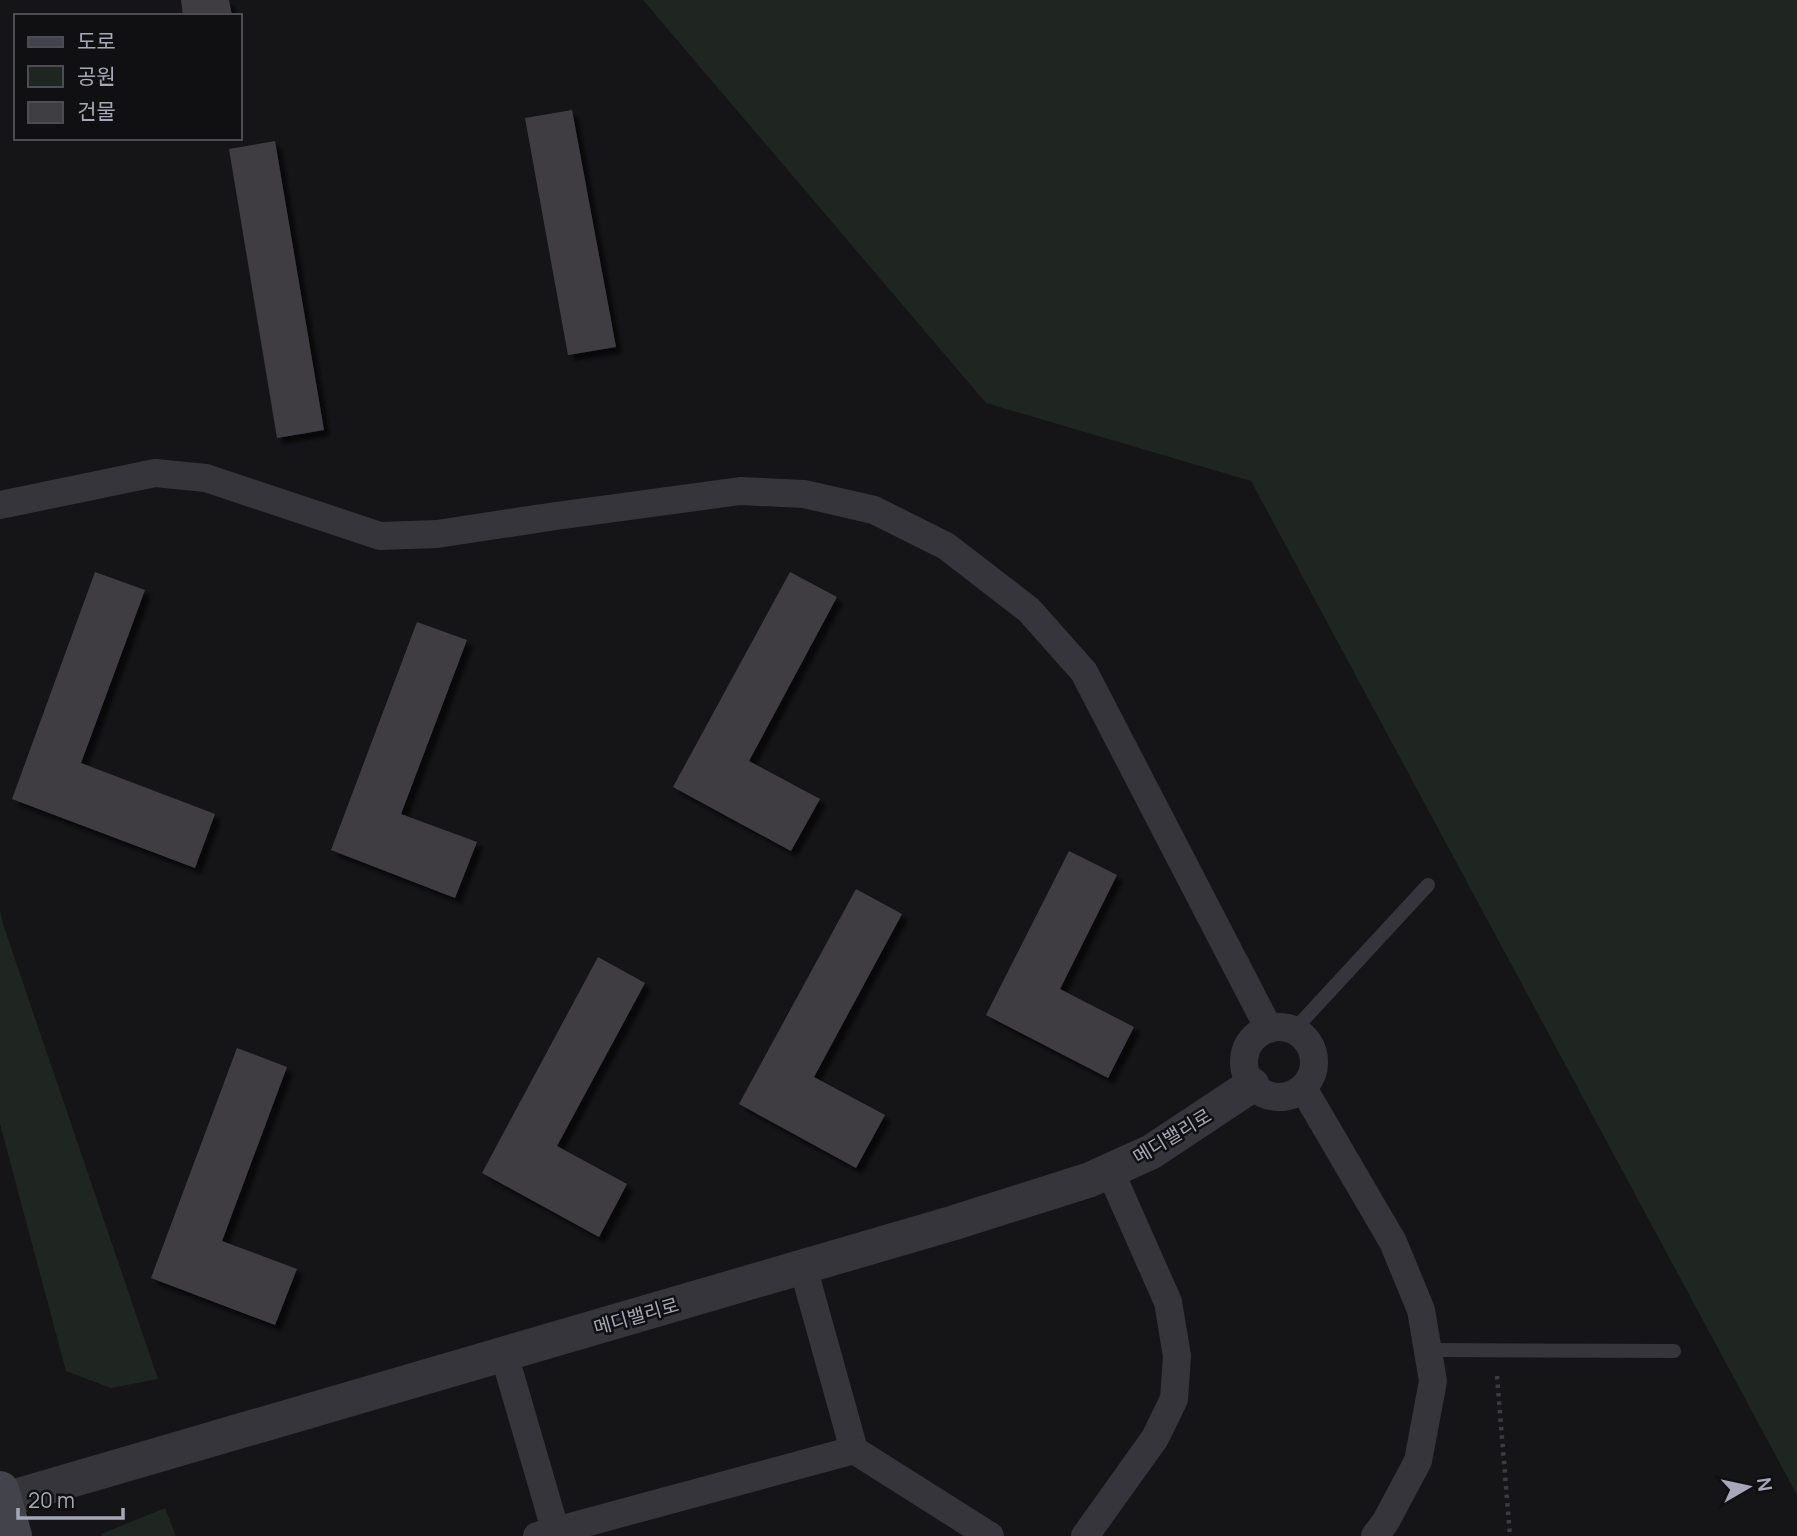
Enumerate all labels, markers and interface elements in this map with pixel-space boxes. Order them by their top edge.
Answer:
legend [14,14,242,140]
text: 도로 [77,27,116,55]
text: 공원 [77,62,116,90]
text: 건물 [77,97,116,125]
street label: 메디밸리로 [1128,1102,1216,1170]
street label: 메디밸리로 [590,1291,682,1341]
north arrow [1713,1452,1783,1522]
scale bar [18,1476,122,1520]
text: N [1751,1476,1779,1493]
text: 20 m [28,1486,75,1514]

